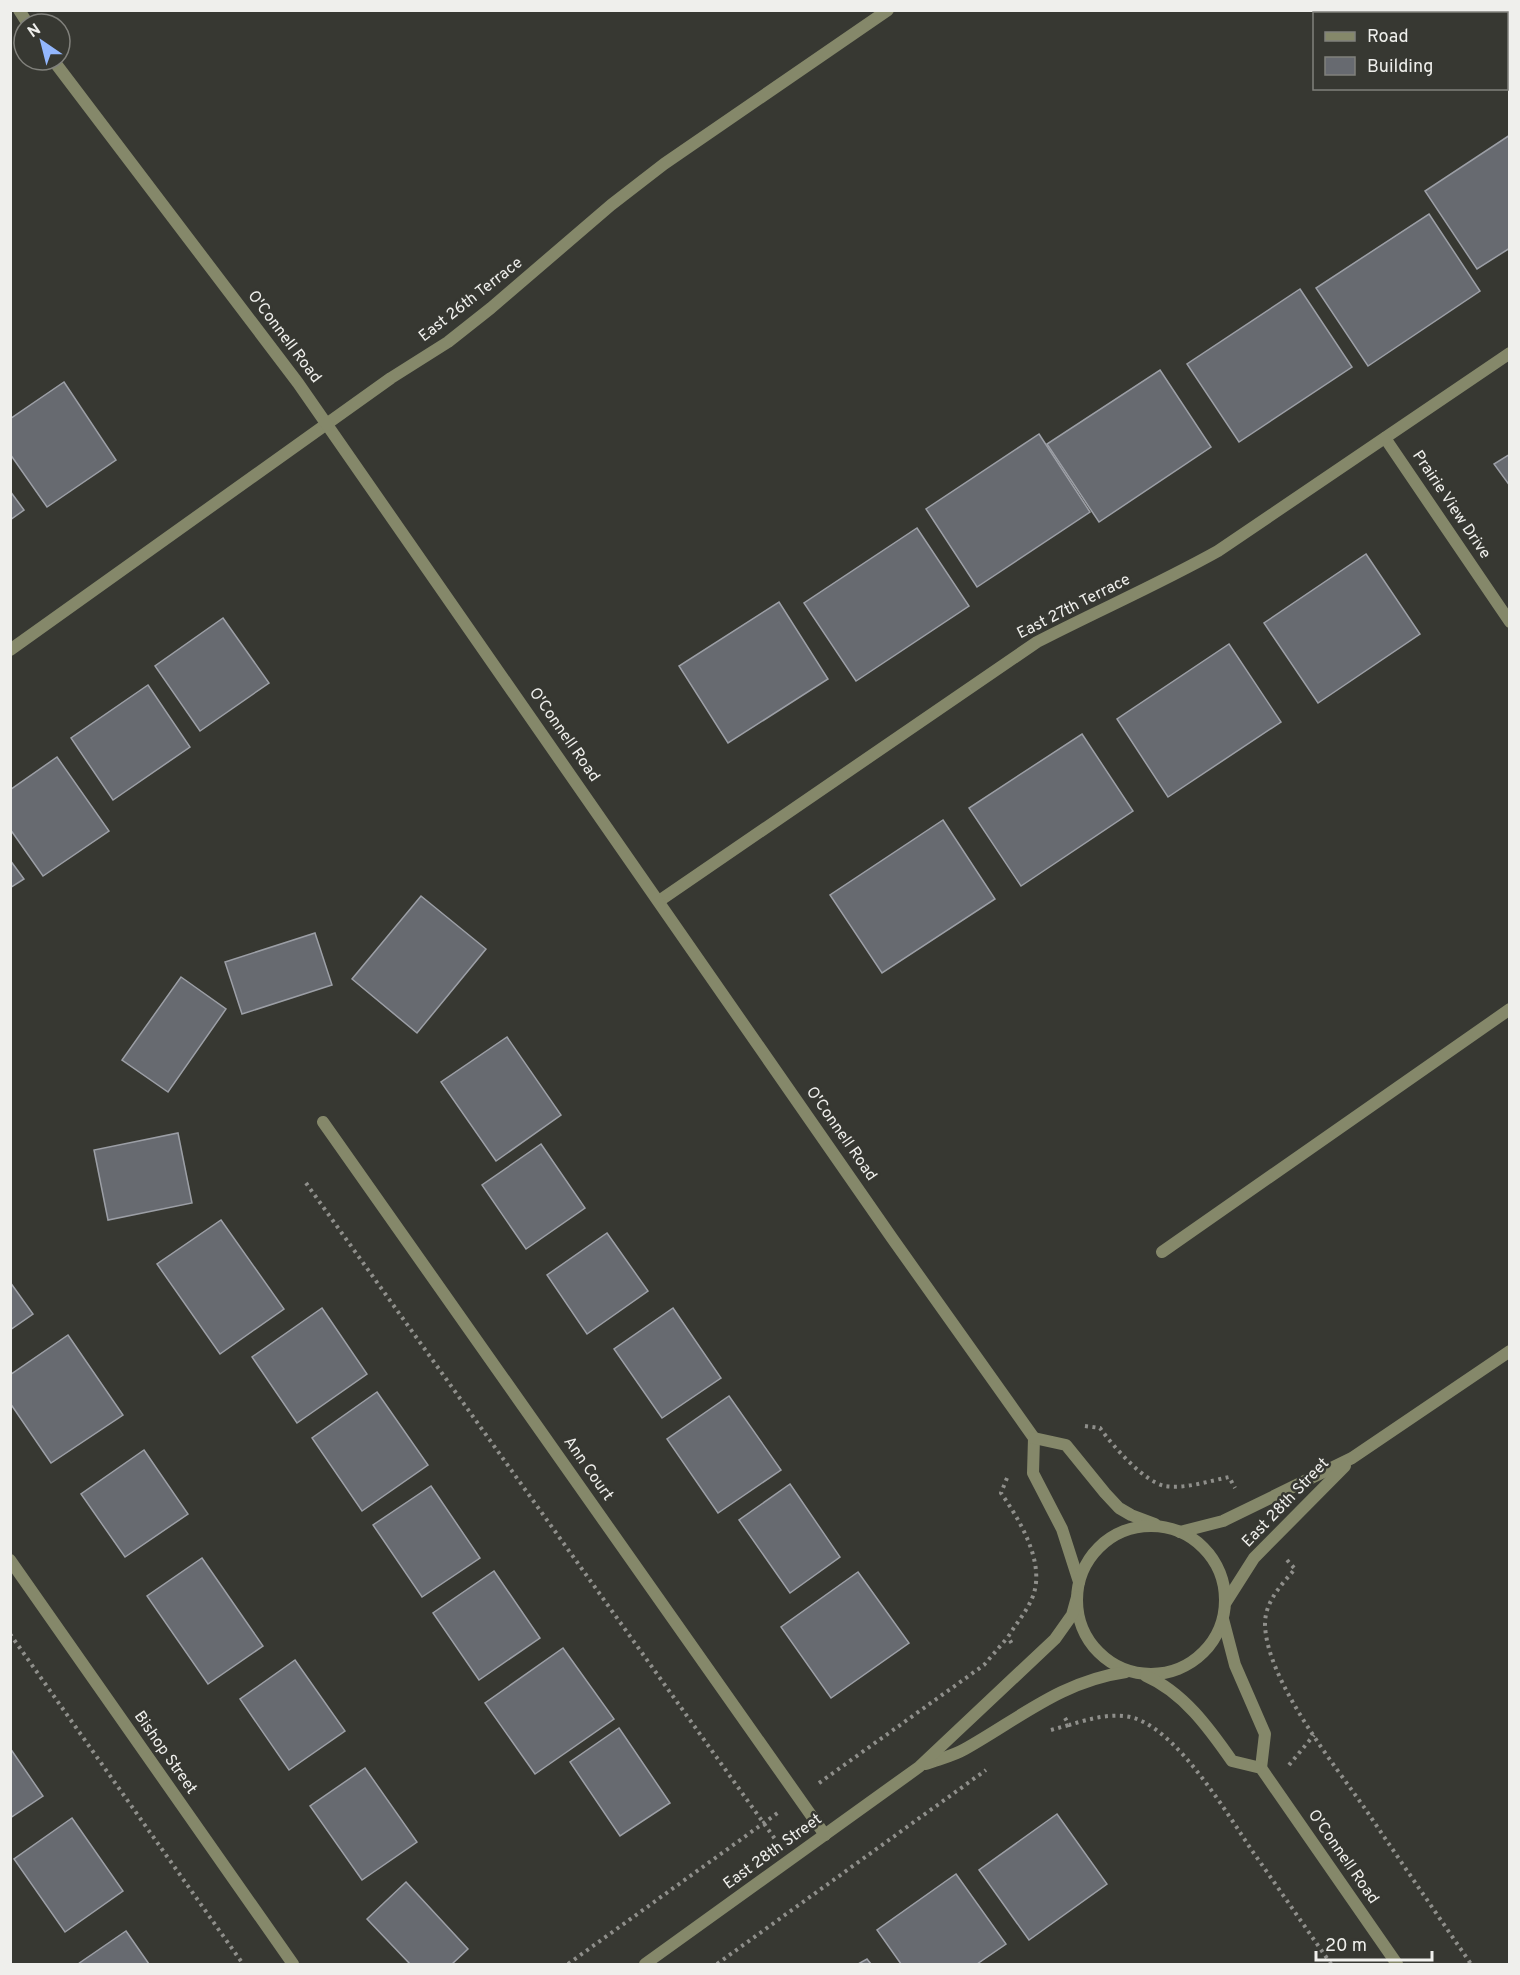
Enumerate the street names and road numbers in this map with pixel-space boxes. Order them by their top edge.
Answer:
street label: East 26th Terrace [415,253,527,347]
street label: O'Connell Road [243,287,325,387]
street label: Prairie View Drive [1407,447,1495,563]
street label: East 27th Terrace [1014,570,1134,644]
street label: O'Connell Road [524,684,604,786]
street label: O'Connell Road [801,1083,881,1185]
street label: Ann Court [559,1433,617,1505]
street label: East 28th Street [1238,1454,1334,1552]
street label: Bishop Street [129,1708,201,1798]
street label: O'Connell Road [1303,1806,1383,1908]
street label: East 28th Street [720,1810,826,1894]

